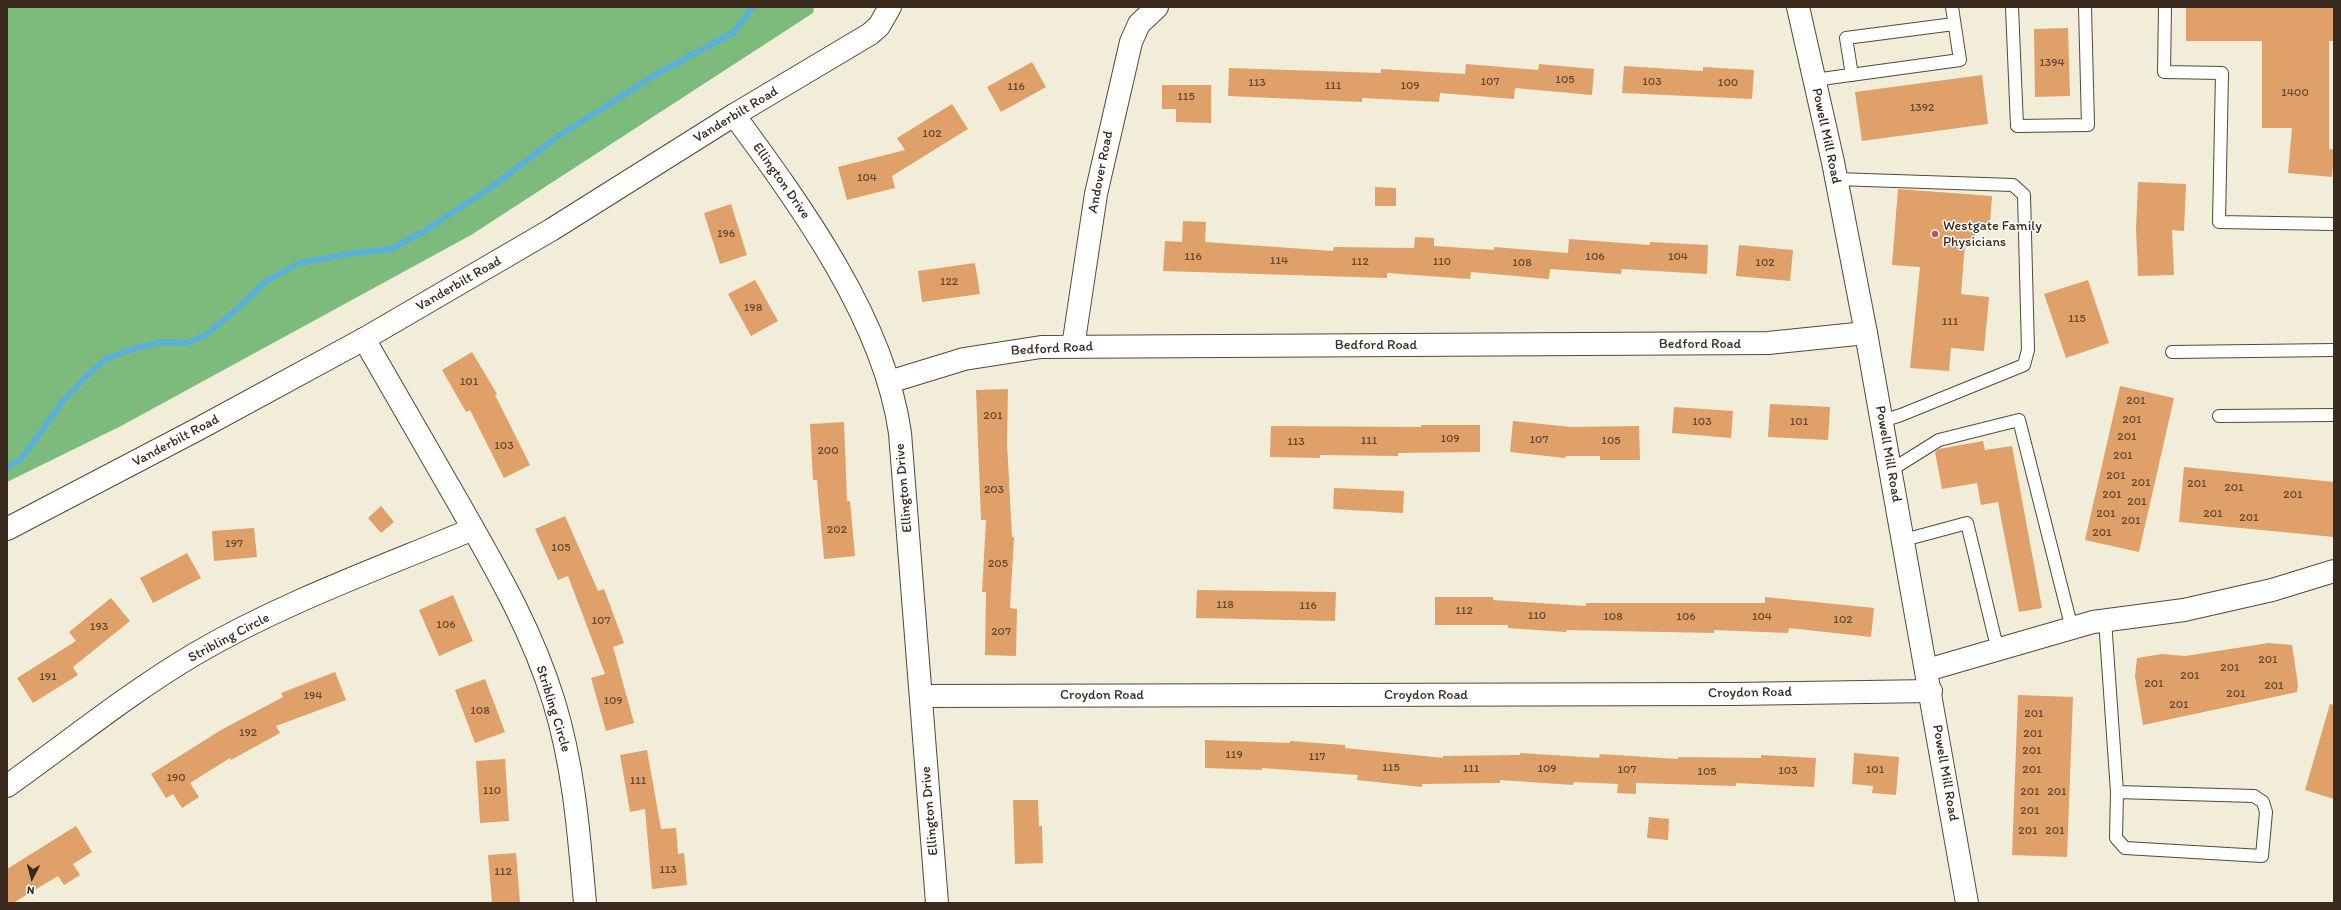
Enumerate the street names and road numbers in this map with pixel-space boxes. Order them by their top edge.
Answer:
street label: Vanderbilt Road [691,83,781,147]
street label: Powell Mill Road [1808,86,1844,186]
street label: Andover Road [1085,129,1117,215]
street label: Ellington Drive [748,140,814,222]
street label: Vanderbilt Road [413,253,505,315]
street label: Bedford Road [1659,336,1741,352]
street label: Bedford Road [1335,337,1417,353]
street label: Bedford Road [1010,338,1094,360]
street label: Powell Mill Road [1871,404,1905,504]
street label: Vanderbilt Road [130,411,222,471]
street label: Ellington Drive [892,443,916,533]
street label: Stribling Circle [185,610,273,666]
street label: Stribling Circle [532,664,574,754]
street label: Croydon Road [1708,684,1792,702]
street label: Croydon Road [1060,687,1144,703]
street label: Croydon Road [1384,687,1468,703]
street label: Powell Mill Road [1928,723,1962,823]
street label: Ellington Drive [918,766,942,856]

